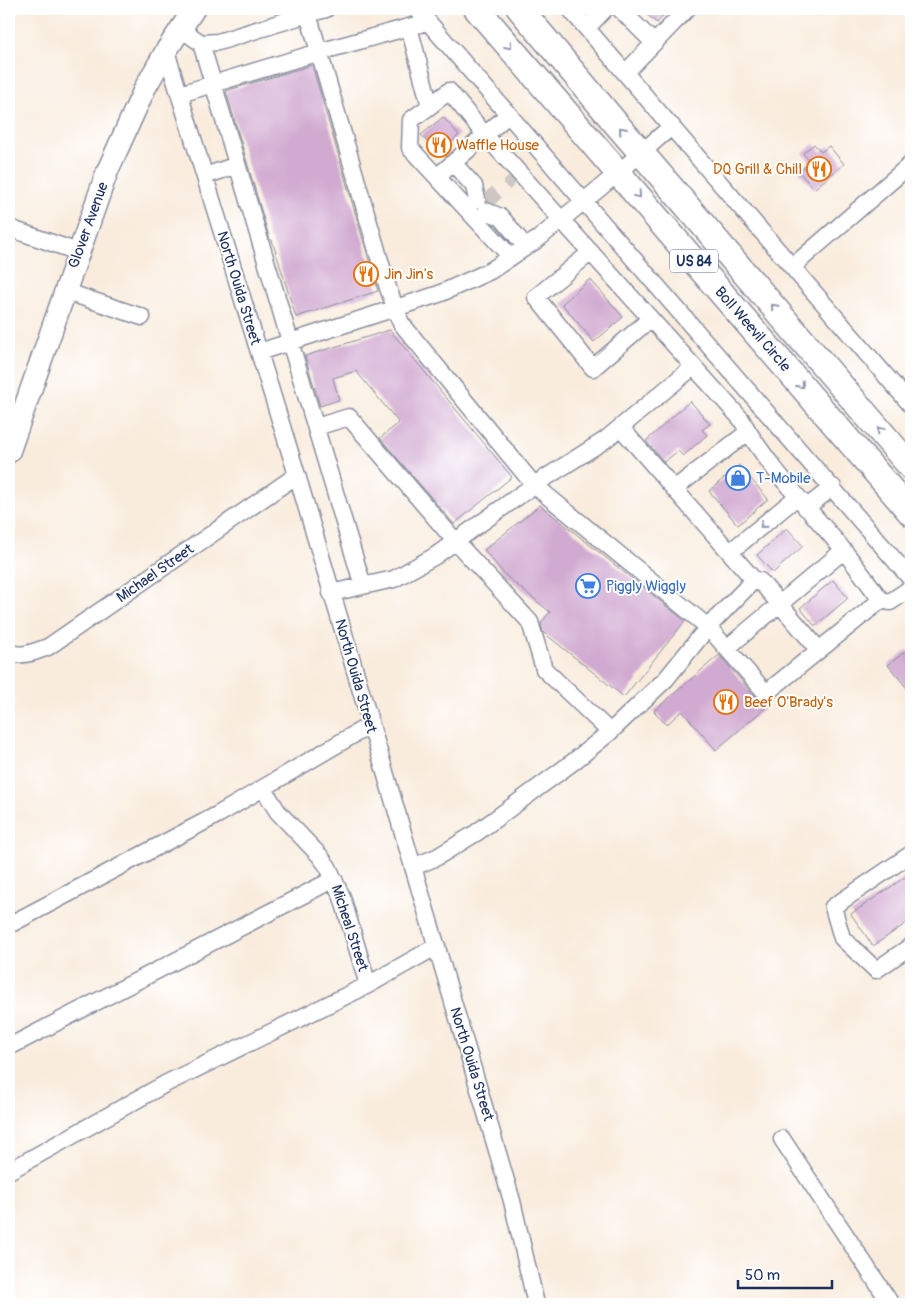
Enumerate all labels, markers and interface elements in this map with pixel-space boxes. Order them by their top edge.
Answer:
one-way arrow [503,40,512,49]
one-way arrow [619,127,628,136]
restaurant icon: Waffle House [426,132,452,158]
place label: Waffle House [456,136,540,155]
restaurant icon: DQ Grill & Chill [806,156,832,182]
place label: DQ Grill & Chill [713,160,802,179]
street label: Glover Avenue [64,179,113,271]
one-way arrow [632,190,641,199]
street label: North Ouida Street [212,229,265,348]
road number: US 84 [670,250,718,272]
restaurant icon: Jin Jin's [353,261,379,287]
place label: Jin Jin's [384,265,434,284]
street label: Boll Weevil Circle [710,283,795,376]
one-way arrow [771,303,780,312]
one-way arrow [795,379,804,388]
one-way arrow [877,427,886,436]
shop icon: T-Mobile [725,465,751,491]
place label: T-Mobile [756,469,811,488]
one-way arrow [760,519,769,528]
street label: Michael Street [113,539,198,607]
supermarket icon: Piggly Wiggly [575,573,601,599]
place label: Piggly Wiggly [606,577,686,596]
street label: North Ouida Street [330,617,381,736]
restaurant icon: Beef O'Brady's [713,689,739,715]
place label: Beef O'Brady's [744,693,833,712]
street label: Micheal Street [327,882,373,975]
street label: North Ouida Street [445,1005,498,1124]
scale bar [738,1258,831,1290]
text: 50 m [745,1266,780,1285]

